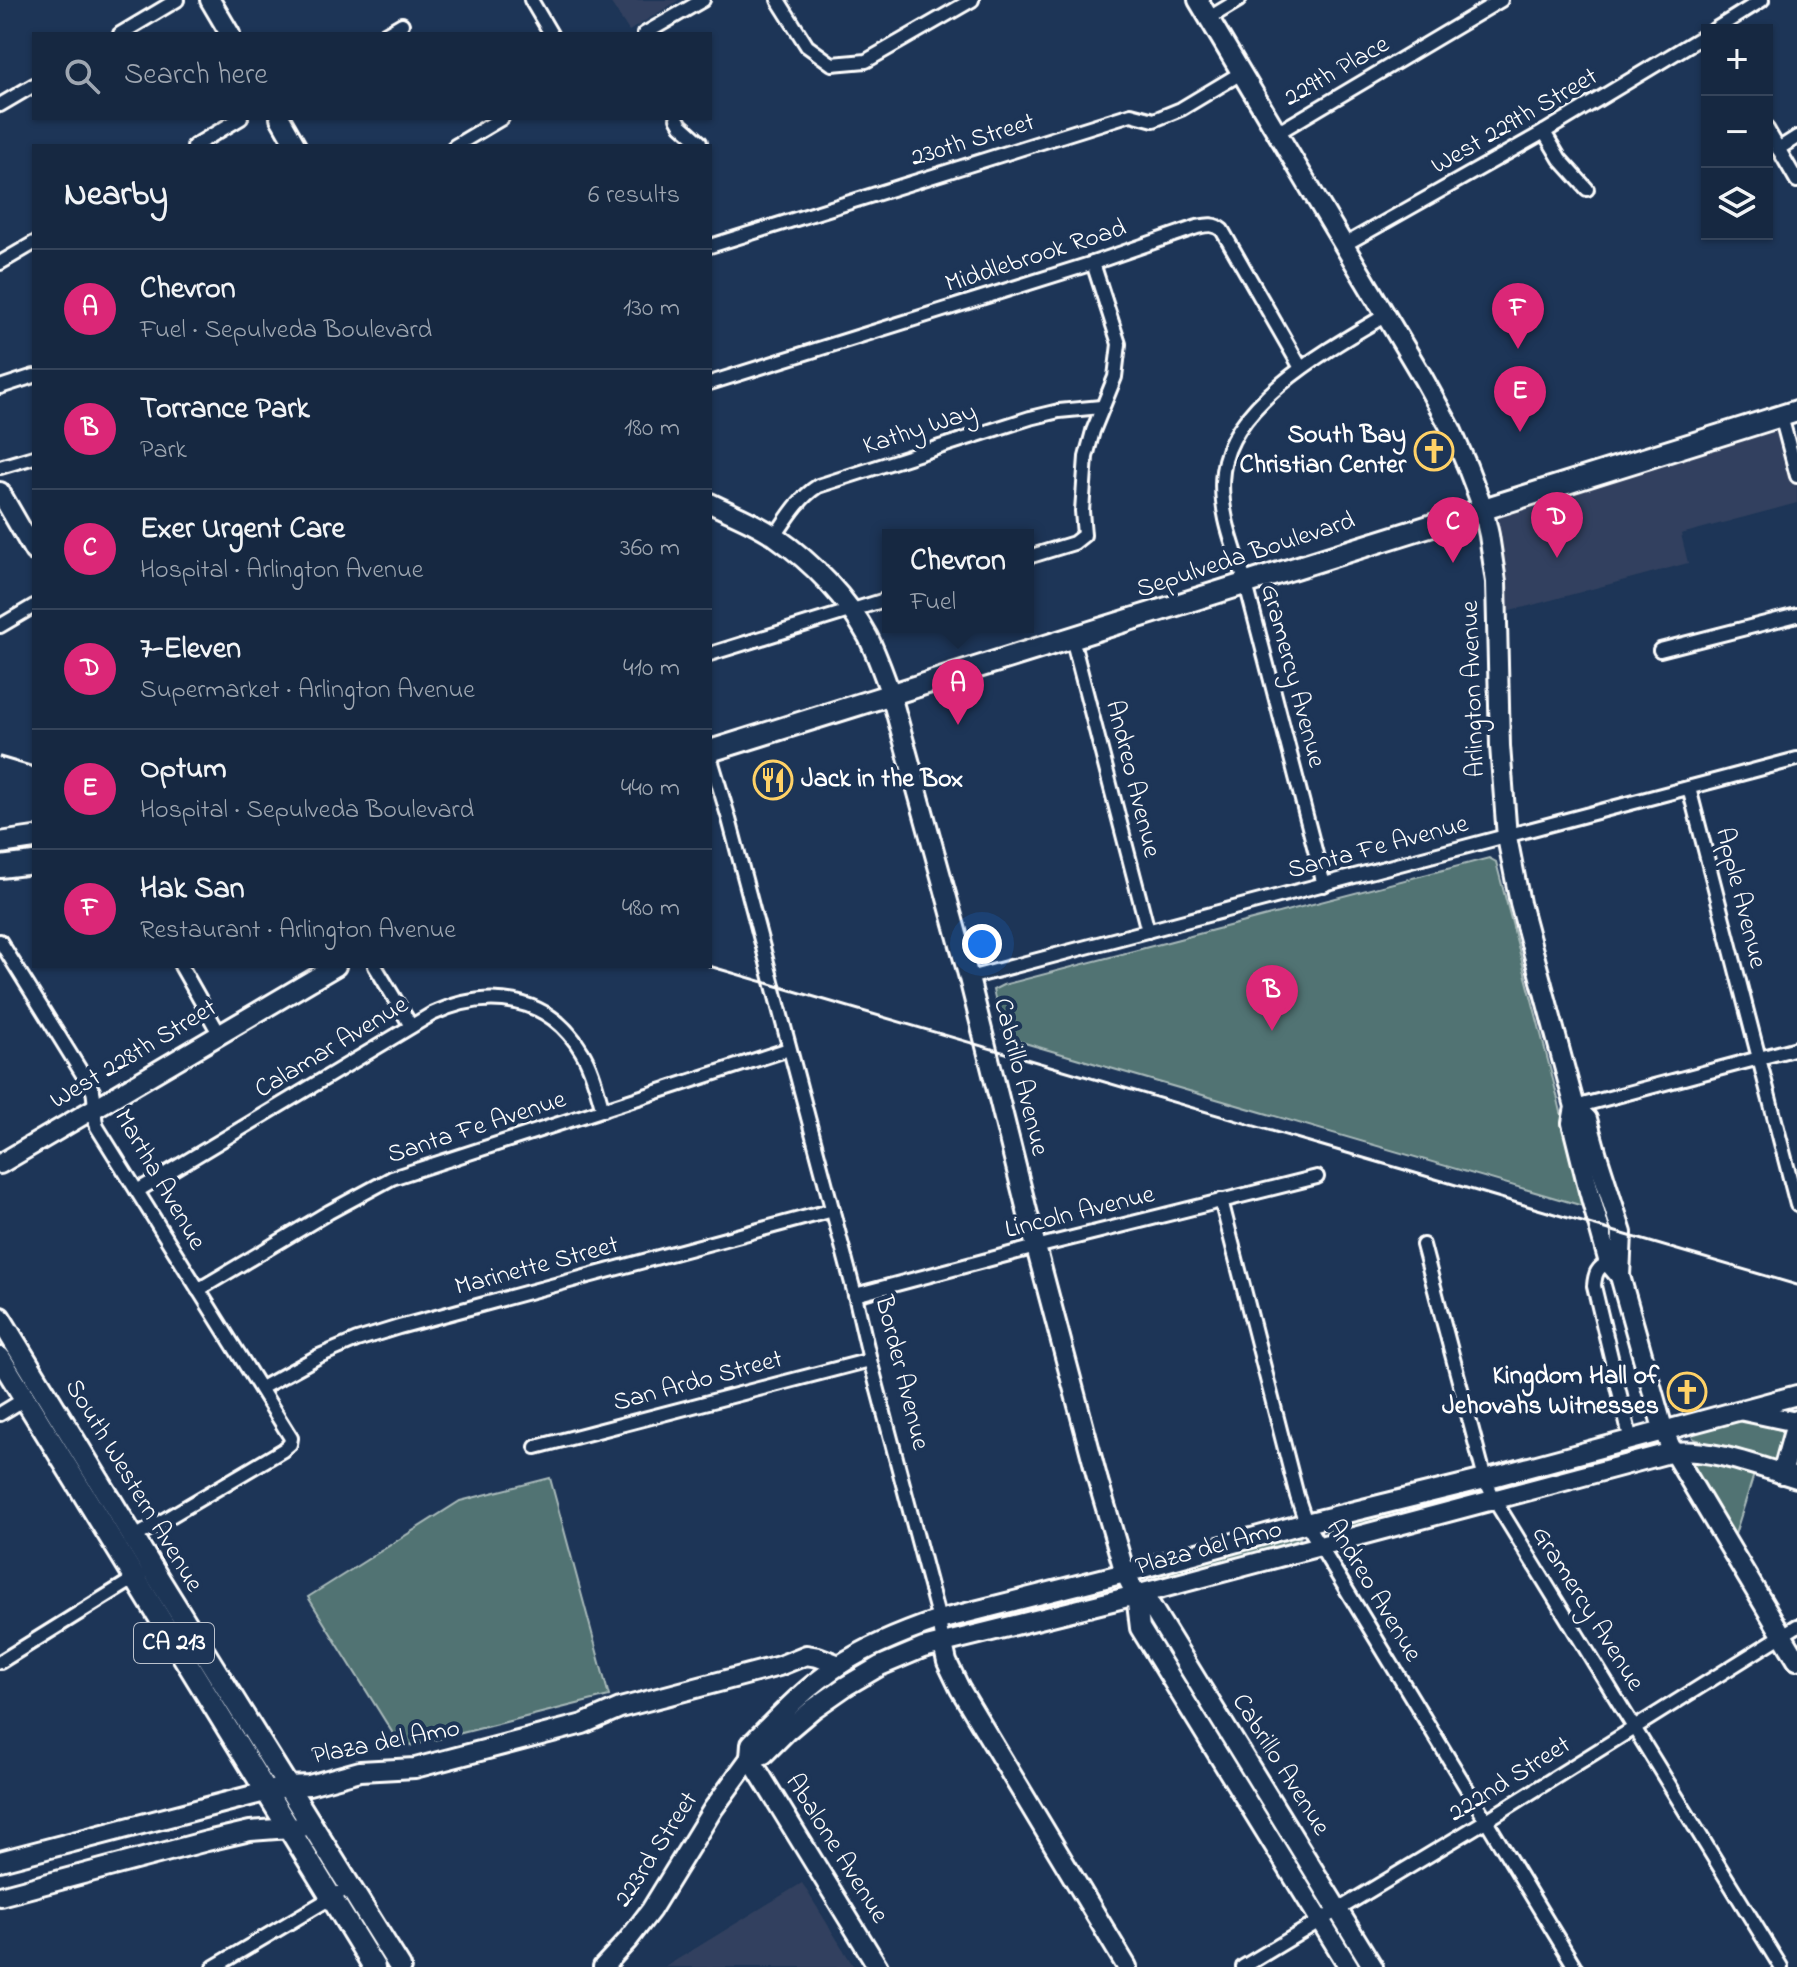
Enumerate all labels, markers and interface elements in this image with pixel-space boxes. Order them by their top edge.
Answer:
map controls [1701,24,1773,240]
button: + [1701,24,1773,96]
street label: 229th Place [1277,26,1397,118]
search box [32,32,712,120]
icon: search [60,54,104,98]
text: Search here [124,54,268,98]
street label: West 229th Street [1425,59,1606,185]
button: − [1701,96,1773,168]
street label: 230th Street [906,104,1040,178]
button: layers [1701,168,1773,240]
text: Nearby [64,171,168,221]
text: 6 results [588,177,680,215]
street label: Middlebrook Road [941,210,1132,304]
text: Chevron [140,268,235,312]
pin: F [1492,283,1544,349]
text: A [82,290,98,328]
text: 130 m [623,290,680,328]
text: Fuel · Sepulveda Boulevard [140,312,432,350]
pin: E [1494,366,1546,432]
text: Torrance Park [140,388,310,432]
street label: Kathy Way [858,394,982,466]
text: B [81,410,99,448]
text: 180 m [624,410,680,448]
place label: South Bay Christian Center [1239,417,1407,485]
church icon: South Bay Christian Center [1413,430,1455,472]
text: Park [140,432,187,470]
pin: D [1531,492,1583,558]
pin: C [1427,497,1479,563]
street label: Sepulveda Boulevard [1132,503,1361,609]
text: Exer Urgent Care [140,508,345,552]
popup [882,529,1034,633]
text: C [83,530,97,568]
text: 360 m [620,530,680,568]
text: Chevron [910,540,1006,584]
text: Hospital · Arlington Avenue [140,552,423,590]
street label: Gramercy Avenue [1249,580,1335,772]
text: Fuel [910,584,956,622]
street label: Arlington Avenue [1452,600,1496,778]
text: 7-Eleven [140,628,241,672]
text: D [80,650,100,688]
text: 410 m [623,650,680,688]
pin: A [932,659,984,725]
text: Supermarket · Arlington Avenue [140,672,475,710]
street label: Andreo Avenue [1094,696,1170,862]
text: Optum [140,748,226,792]
restaurant icon: Jack in the Box [752,759,794,801]
place label: Jack in the Box [801,761,963,799]
text: E [82,770,98,808]
text: 440 m [621,770,680,808]
text: Hospital · Sepulveda Boulevard [140,792,474,830]
street label: Santa Fe Avenue [1283,806,1473,890]
street label: Apple Avenue [1704,824,1776,973]
text: Hak San [140,868,245,912]
text: F [82,890,98,928]
text: 480 m [622,890,680,928]
text: Restaurant · Arlington Avenue [140,912,456,950]
your location [962,924,1002,964]
pin: B [1246,965,1298,1031]
street label: Calamar Avenue [248,987,416,1109]
street label: West 228th Street [43,990,225,1120]
street label: Cabrillo Avenue [982,994,1058,1160]
street label: Santa Fe Avenue [383,1081,571,1175]
street label: Martha Avenue [103,1102,215,1258]
street label: Lincoln Avenue [1001,1176,1159,1250]
street label: Marinette Street [451,1227,623,1307]
street label: Border Avenue [863,1291,939,1454]
street label: San Ardo Street [609,1341,787,1423]
place label: Kingdom Hall of Jehovahs Witnesses [1442,1358,1660,1426]
church icon: Kingdom Hall of Jehovahs Witnesses [1666,1371,1708,1413]
street label: South Western Avenue [54,1372,212,1600]
street label: Plaza del Amo [1132,1511,1286,1587]
street label: Andreo Avenue [1315,1512,1431,1670]
street label: Gramercy Avenue [1521,1519,1653,1699]
road number: CA 213 [134,1623,214,1663]
street label: Cabrillo Avenue [1221,1687,1339,1844]
street label: Plaza del Amo [309,1710,463,1776]
street label: 222nd Street [1441,1727,1579,1833]
street label: Abalone Avenue [775,1767,897,1932]
street label: 223rd Street [605,1784,709,1915]

